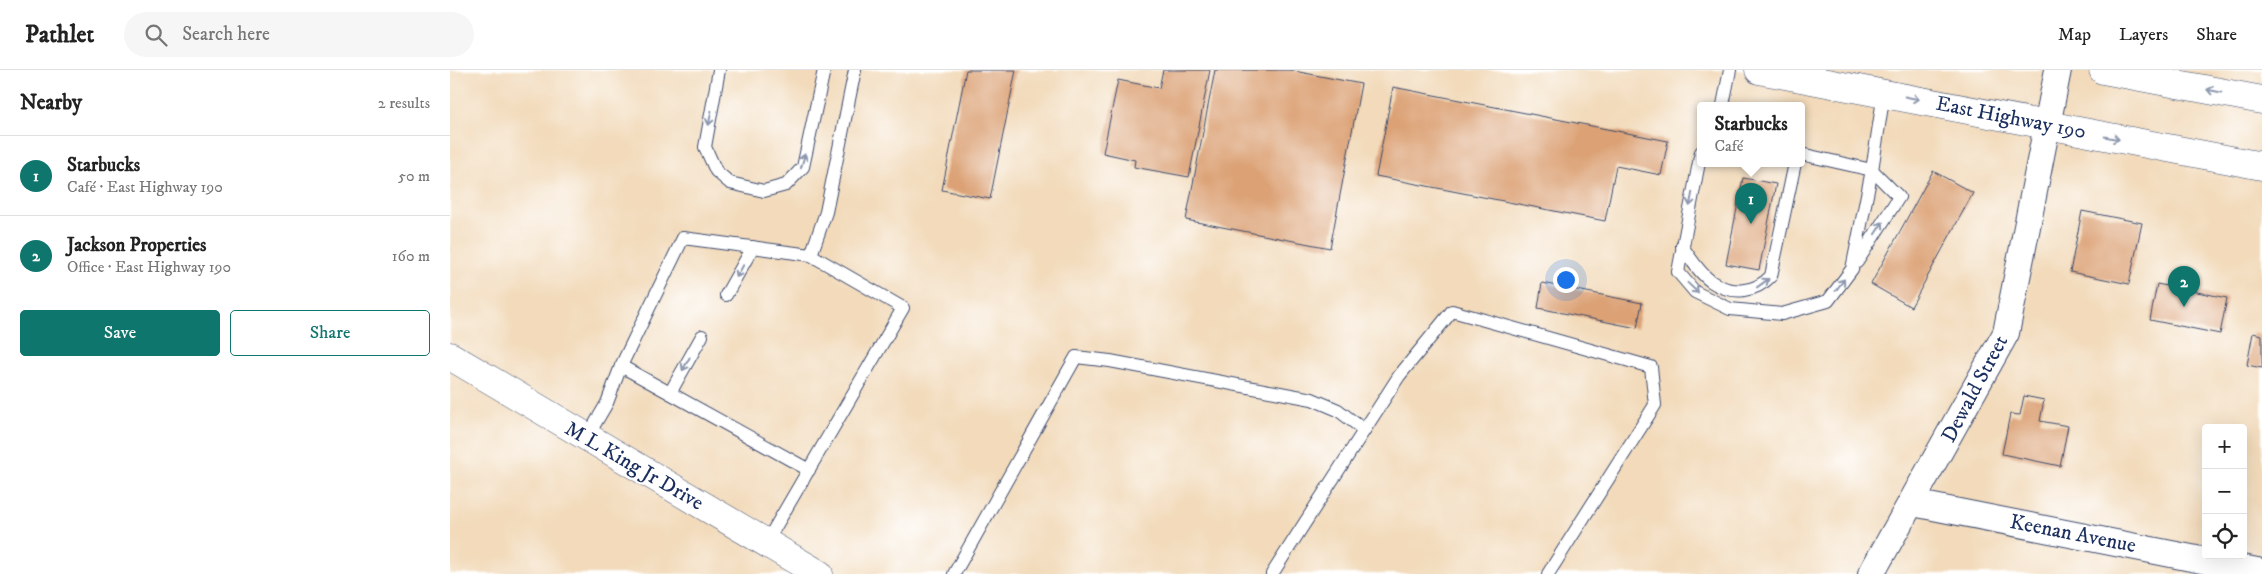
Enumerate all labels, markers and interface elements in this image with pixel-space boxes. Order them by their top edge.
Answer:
search box [124,12,474,57]
text: Pathlet [25,20,94,50]
icon: search [142,21,170,49]
text: Search here [182,23,270,46]
text: Map [2058,24,2091,46]
text: Layers [2119,24,2168,46]
text: Share [2196,24,2237,46]
one-way arrow [2206,86,2222,95]
text: Nearby [20,90,82,116]
street label: East Highway 190 [1934,91,2088,145]
text: 2 results [378,93,430,113]
one-way arrow [1904,94,1920,104]
popup [1697,102,1805,167]
one-way arrow [705,110,715,126]
text: Starbucks [1714,113,1788,136]
one-way arrow [2104,133,2120,143]
text: Café [1714,136,1744,156]
text: Starbucks [67,154,140,177]
one-way arrow [799,154,809,170]
text: 1 [33,166,39,186]
text: 50 m [398,166,430,186]
text: Café · East Highway 190 [67,177,223,197]
pin: 1 [1735,183,1767,224]
one-way arrow [1686,191,1696,207]
one-way arrow [1873,221,1884,235]
text: Jackson Properties [67,234,206,257]
text: 2 [32,246,40,266]
text: 160 m [392,246,430,266]
text: Office · East Highway 190 [67,257,231,277]
one-way arrow [734,263,744,277]
pin: 2 [2168,266,2200,307]
your location [1553,267,1579,293]
one-way arrow [1756,278,1769,289]
one-way arrow [1835,279,1846,292]
one-way arrow [1687,282,1700,294]
button: Save [20,310,220,356]
button: Share [230,310,430,356]
street label: Dewald Street [1936,331,2014,447]
one-way arrow [681,357,691,372]
street label: M L King Jr Drive [560,416,708,516]
map controls [2202,424,2247,559]
button: + [2202,424,2247,469]
button: − [2202,469,2247,514]
street label: Keenan Avenue [2008,509,2139,559]
button: locate [2202,514,2247,559]

